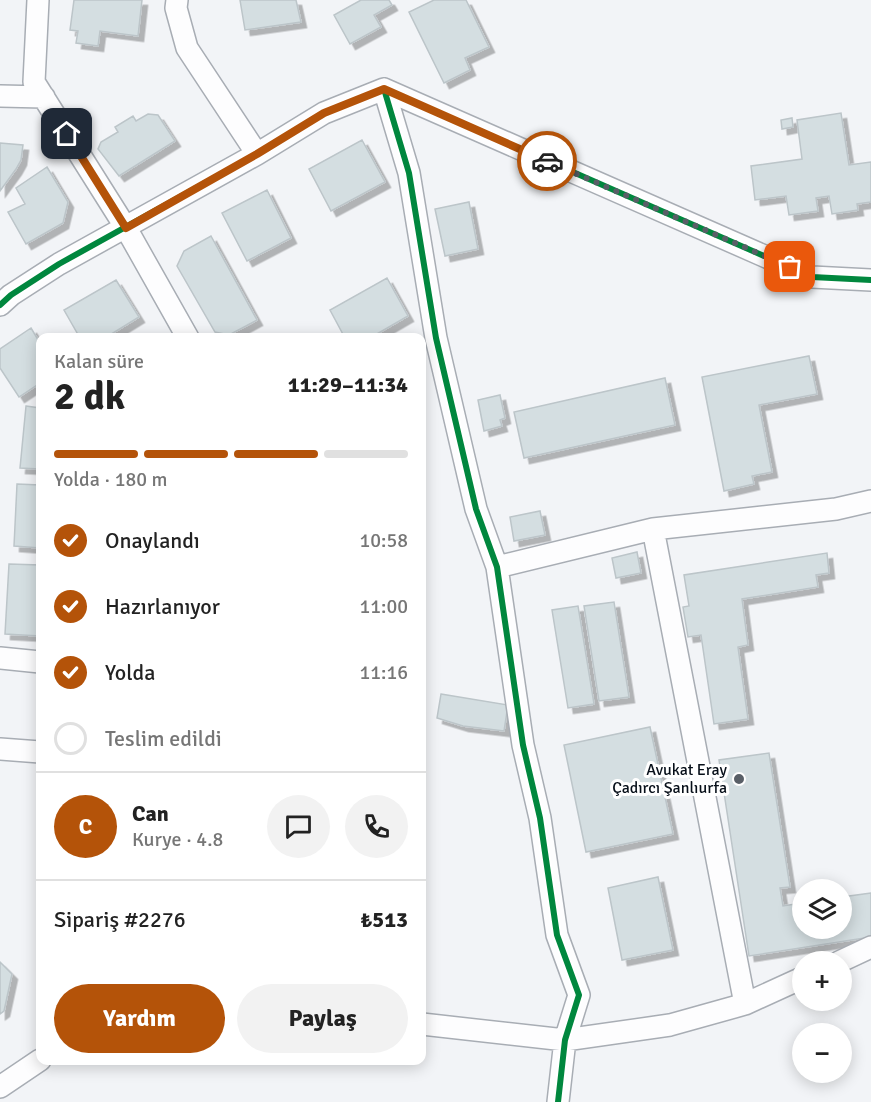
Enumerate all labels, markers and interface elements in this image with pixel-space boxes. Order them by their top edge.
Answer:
pin [41,108,92,159]
icon: home [50,117,83,150]
courier [517,131,577,191]
icon: car [531,145,564,178]
pin [764,241,815,292]
icon: bag [773,250,806,283]
text: Kalan süre [54,349,144,374]
text: 11:29–11:34 [288,371,408,398]
text: 2 dk [54,372,125,420]
text: Yolda · 180 m [54,467,167,492]
icon: check [54,524,87,557]
text: Onaylandı [105,527,200,554]
text: 10:58 [359,528,408,553]
icon: check [54,590,87,623]
text: Hazırlanıyor [105,593,220,620]
text: 11:00 [359,594,408,619]
icon: check [54,656,87,689]
text: Yolda [105,659,155,686]
text: 11:16 [359,660,408,685]
text: Teslim edildi [105,725,222,752]
place label: Avukat Eray Çadırcı Şanlıurfa [612,760,728,798]
marker: Avukat Eray Çadırcı Şanlıurfa [732,772,746,786]
button: chat [267,795,330,858]
button: phone [345,795,408,858]
text: Can [132,800,169,827]
text: C [79,813,92,840]
text: Kurye · 4.8 [132,827,223,852]
map controls [792,879,852,1083]
button: layers [792,879,852,939]
text: Sipariş #2276 [54,906,186,933]
text: ₺513 [360,906,408,933]
button: + [792,951,852,1011]
button: Yardım [54,984,225,1053]
button: Paylaş [237,984,408,1053]
button: − [792,1023,852,1083]

